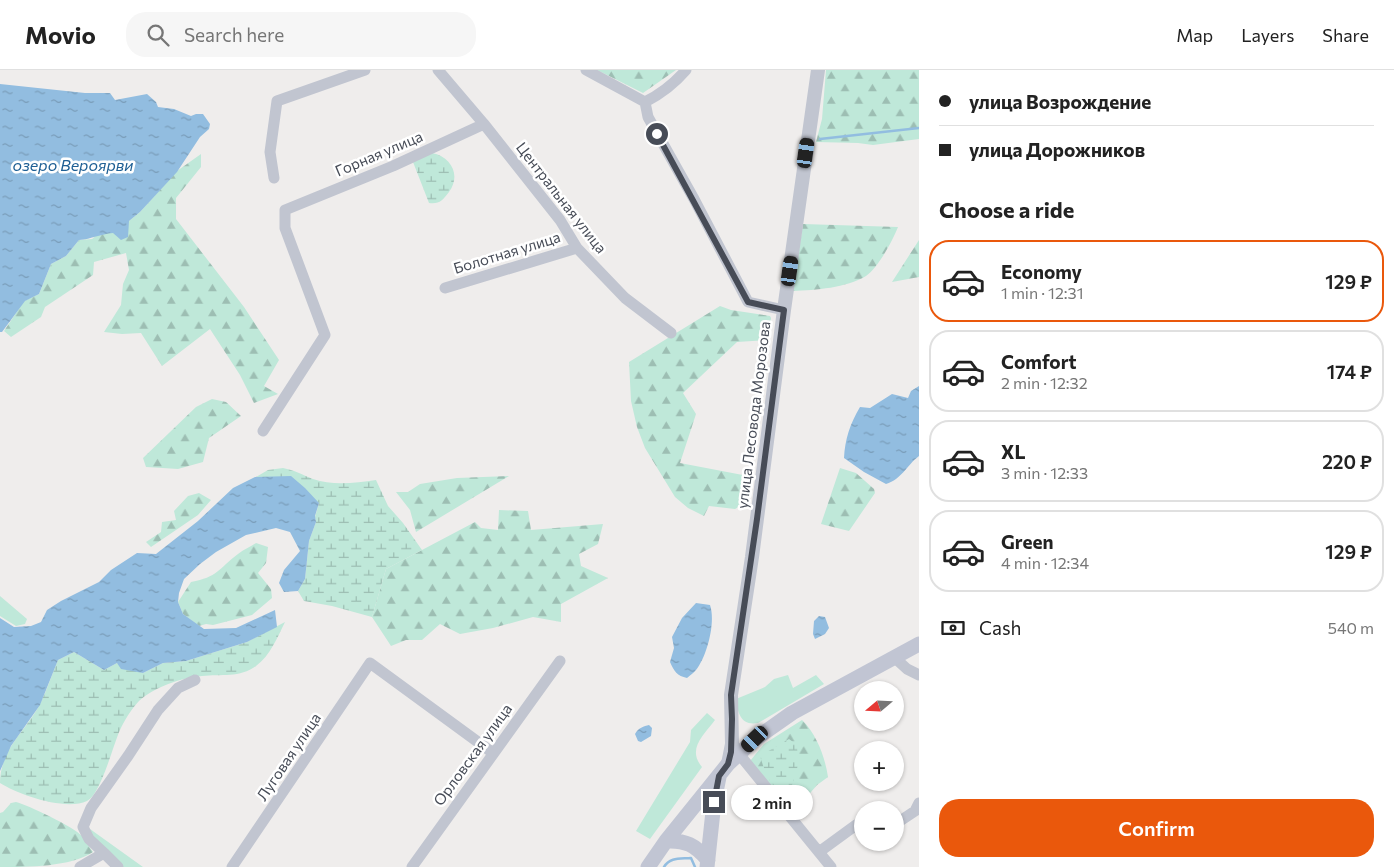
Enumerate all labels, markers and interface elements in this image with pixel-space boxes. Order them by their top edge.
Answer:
search box [126,12,476,57]
text: Movio [25,20,96,49]
icon: search [144,21,172,49]
text: Search here [184,23,284,46]
text: Map [1176,24,1213,46]
text: Layers [1241,24,1294,46]
text: Share [1322,24,1369,46]
text: улица Возрождение [969,90,1151,113]
route start [646,123,668,145]
street label: Горная улица [332,127,425,180]
car [796,137,815,169]
street label: Центральная улица [513,138,611,257]
text: улица Дорожников [969,138,1145,161]
water label: озеро Вероярви [13,155,133,174]
text: Choose a ride [939,196,1074,223]
street label: Болотная улица [451,227,562,277]
car [780,255,799,287]
icon: car [941,259,986,304]
text: Economy [1001,260,1082,283]
text: 129 ₽ [1325,270,1372,293]
text: 1 min · 12:31 [1001,283,1084,302]
street label: улица Лесовода Морозова [733,320,773,510]
icon: car [941,349,986,394]
text: Comfort [1001,350,1077,373]
text: 174 ₽ [1327,360,1372,383]
text: 2 min · 12:32 [1001,373,1088,392]
icon: car [941,439,986,484]
text: XL [1001,440,1026,463]
text: 220 ₽ [1322,450,1372,473]
text: 3 min · 12:33 [1001,463,1088,482]
icon: car [941,529,986,574]
text: Green [1001,530,1053,553]
text: 129 ₽ [1325,540,1372,563]
text: 4 min · 12:34 [1001,553,1089,572]
icon: cash [939,614,967,642]
text: Cash [979,616,1021,639]
text: 540 m [1328,618,1374,637]
north arrow [854,681,904,731]
map controls [854,681,904,851]
street label: Орловская улица [429,700,515,809]
street label: Луговая улица [252,709,324,804]
car [738,723,771,755]
button: + [854,741,904,791]
callout: 2 min [732,784,814,820]
route end [703,791,725,813]
text: 2 min [752,793,792,812]
button: Confirm [939,799,1374,857]
button: − [854,801,904,851]

